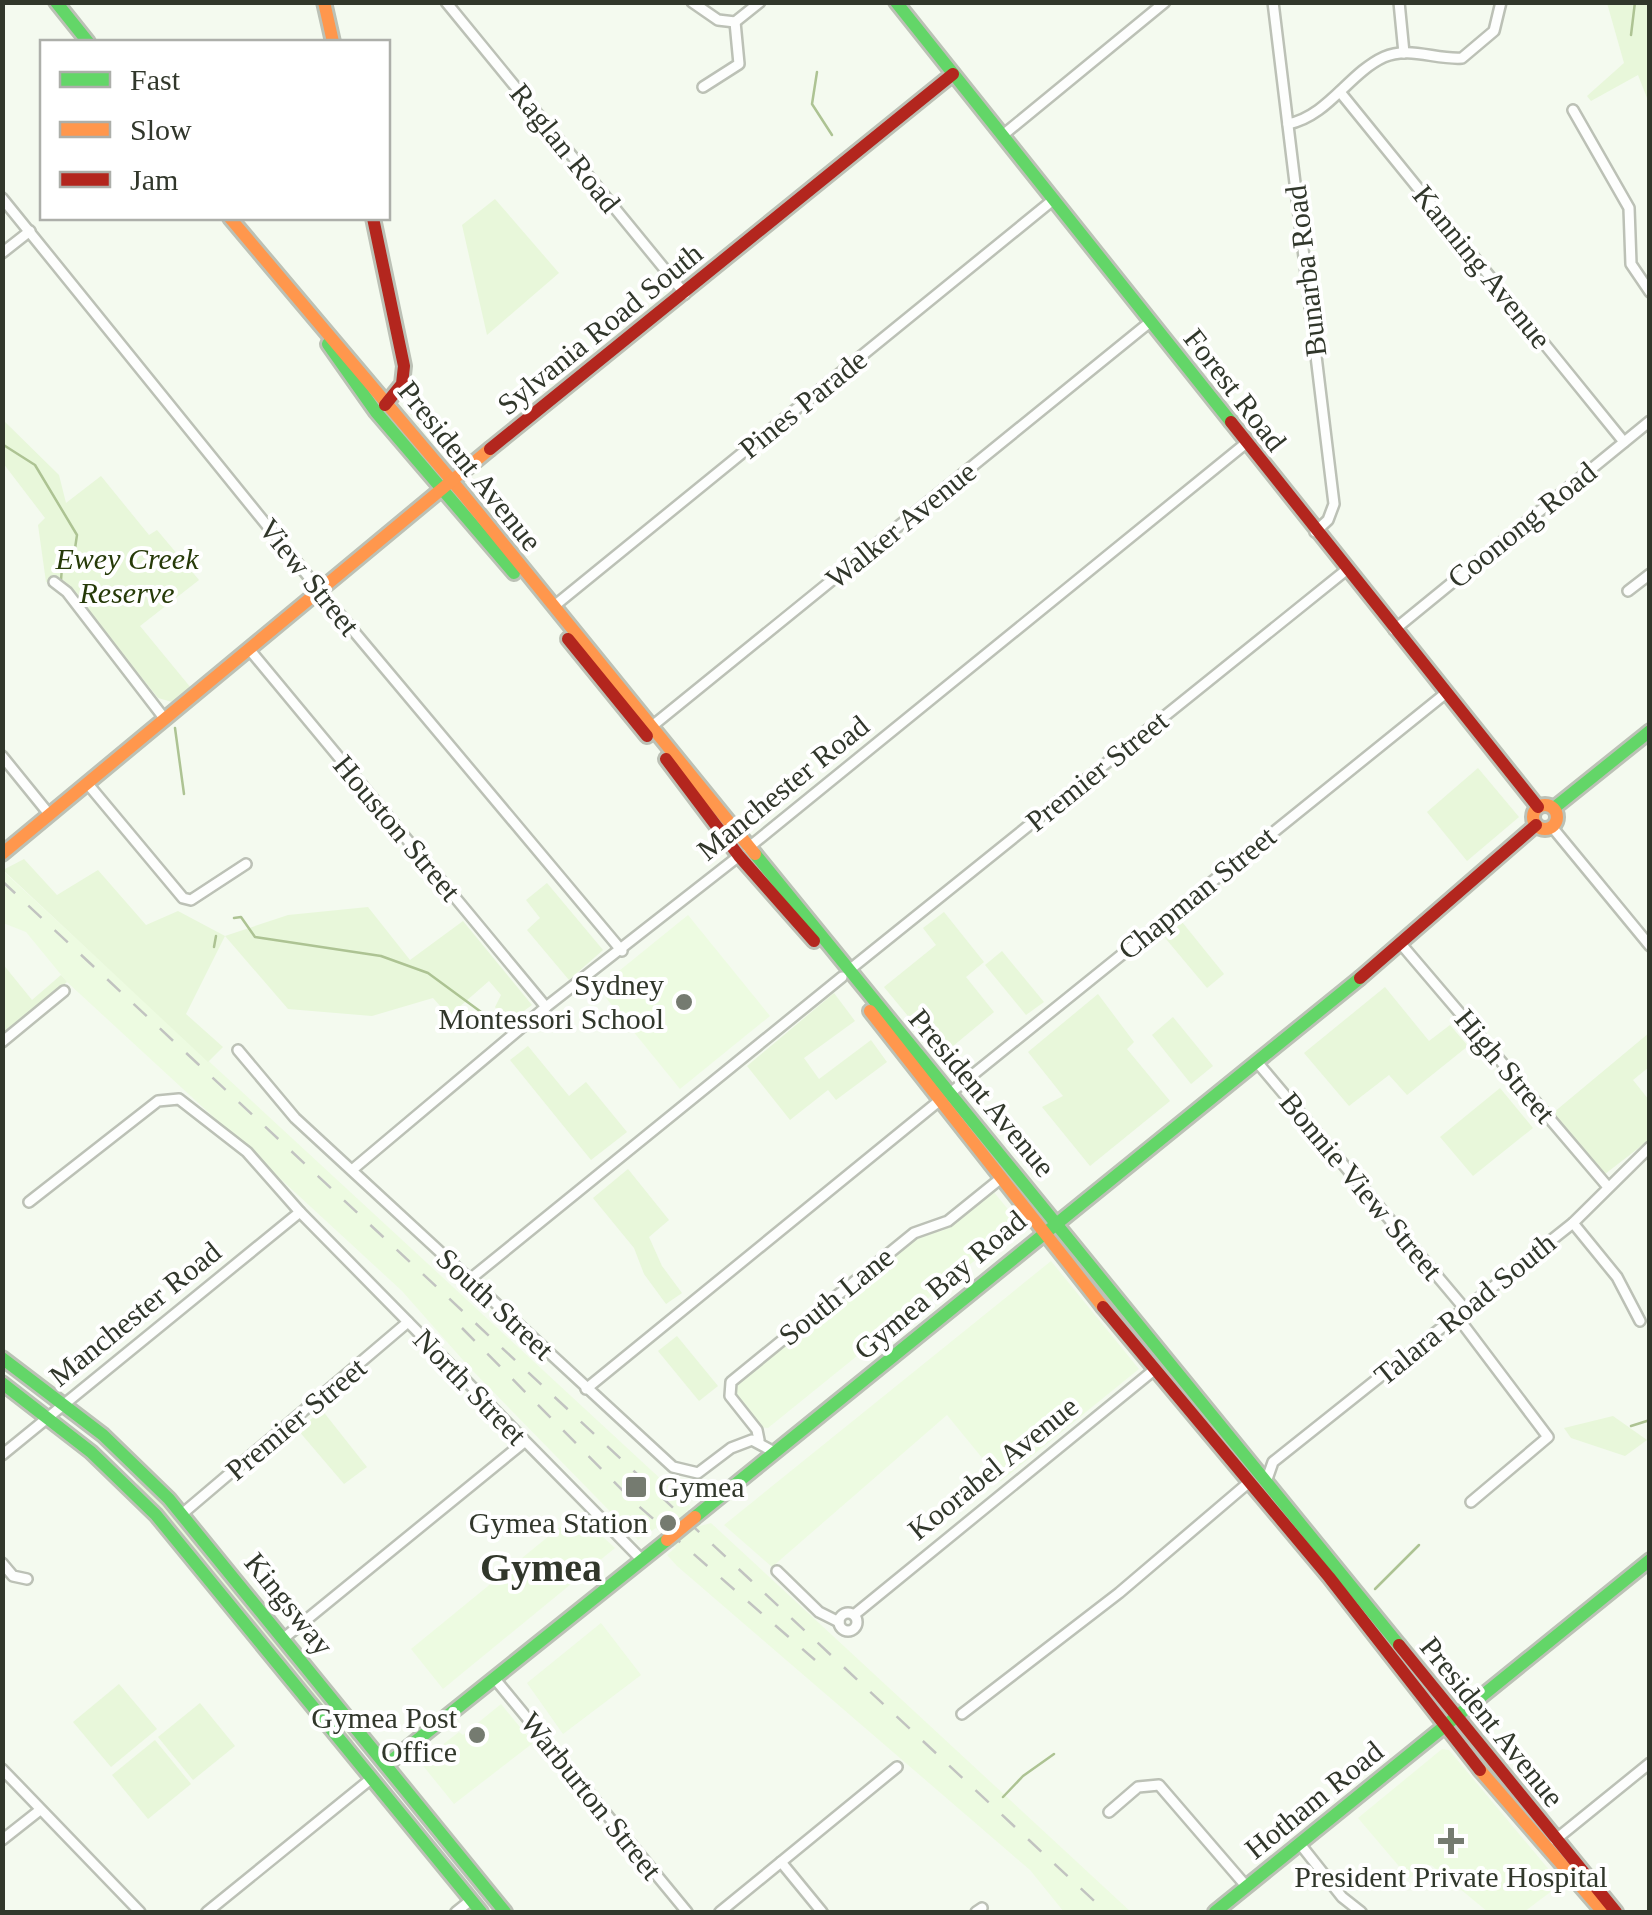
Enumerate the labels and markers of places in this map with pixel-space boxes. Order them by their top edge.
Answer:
place label: Sydney Montessori School [438,968,664,1035]
marker: Sydney Montessori School [673,991,695,1013]
place label: Gymea [658,1470,745,1503]
marker: Gymea [623,1474,649,1500]
place label: Gymea Station [469,1506,648,1539]
marker: Gymea Station [657,1512,679,1534]
place label: Gymea Post Office [311,1701,458,1768]
marker: Gymea Post Office [466,1724,488,1746]
marker: President Private Hospital [1438,1828,1464,1854]
place label: President Private Hospital [1294,1860,1608,1893]

